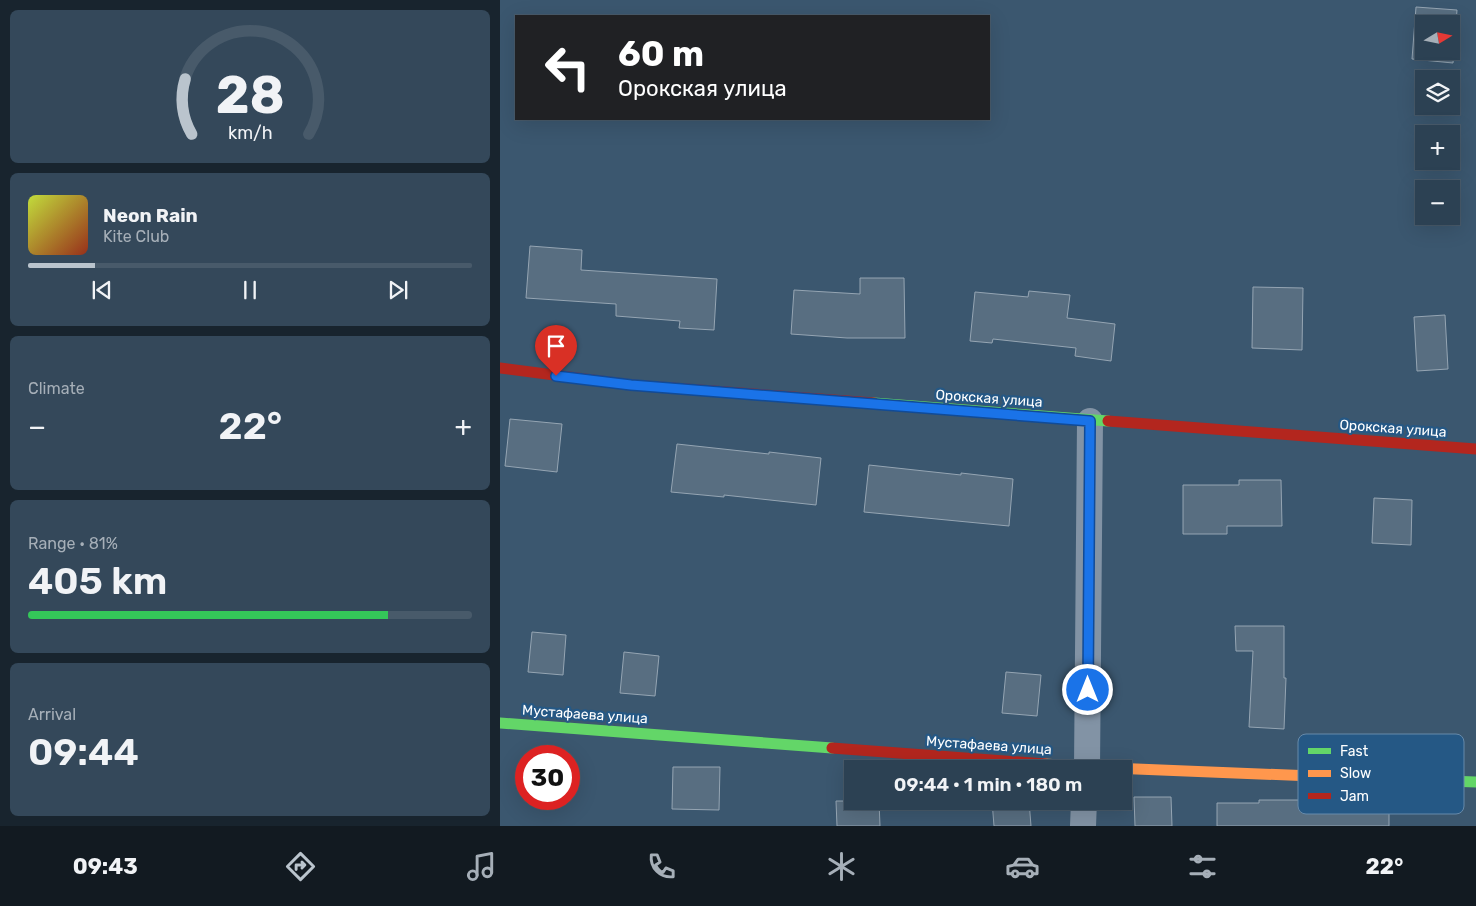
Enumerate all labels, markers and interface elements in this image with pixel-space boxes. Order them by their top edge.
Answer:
north arrow [1415,15,1460,60]
map controls [1415,15,1460,225]
text: 60 m [618,33,704,75]
icon: left [535,35,600,100]
text: 28 [215,64,285,126]
button: layers [1415,70,1460,115]
text: Орокская улица [618,75,787,102]
text: km/h [228,122,272,143]
button: + [1415,125,1460,170]
button: − [1415,180,1460,225]
text: Neon Rain [103,204,198,227]
text: Kite Club [103,227,169,246]
icon: previous [88,276,116,304]
icon: pause [236,276,264,304]
icon: next [384,276,412,304]
pin [535,325,577,376]
icon: arrive [542,332,570,360]
text: Climate [28,379,85,398]
street label: Орокская улица [935,386,1043,411]
text: 22° [219,403,282,449]
text: − [28,410,46,443]
text: + [455,410,472,443]
street label: Орокская улица [1339,416,1447,441]
text: Range · 81% [28,534,118,553]
text: 405 km [28,558,167,604]
position arrow [1061,663,1113,715]
street label: Мустафаева улица [522,702,648,727]
text: Arrival [28,705,76,724]
text: 09:44 [28,729,139,775]
street label: Мустафаева улица [926,733,1052,758]
legend [1298,734,1464,814]
text: Fast [1340,743,1369,760]
speed limit sign: 30 [515,745,580,810]
text: Slow [1340,765,1371,782]
text: 09:44 · 1 min · 180 m [894,773,1082,796]
text: Jam [1340,788,1369,805]
icon: directions [283,849,318,884]
icon: music [464,849,499,884]
icon: phone [644,849,679,884]
icon: climate [824,849,859,884]
icon: car [1005,849,1040,884]
icon: filters [1185,849,1220,884]
text: 09:43 [73,853,138,880]
text: 22° [1366,853,1403,880]

